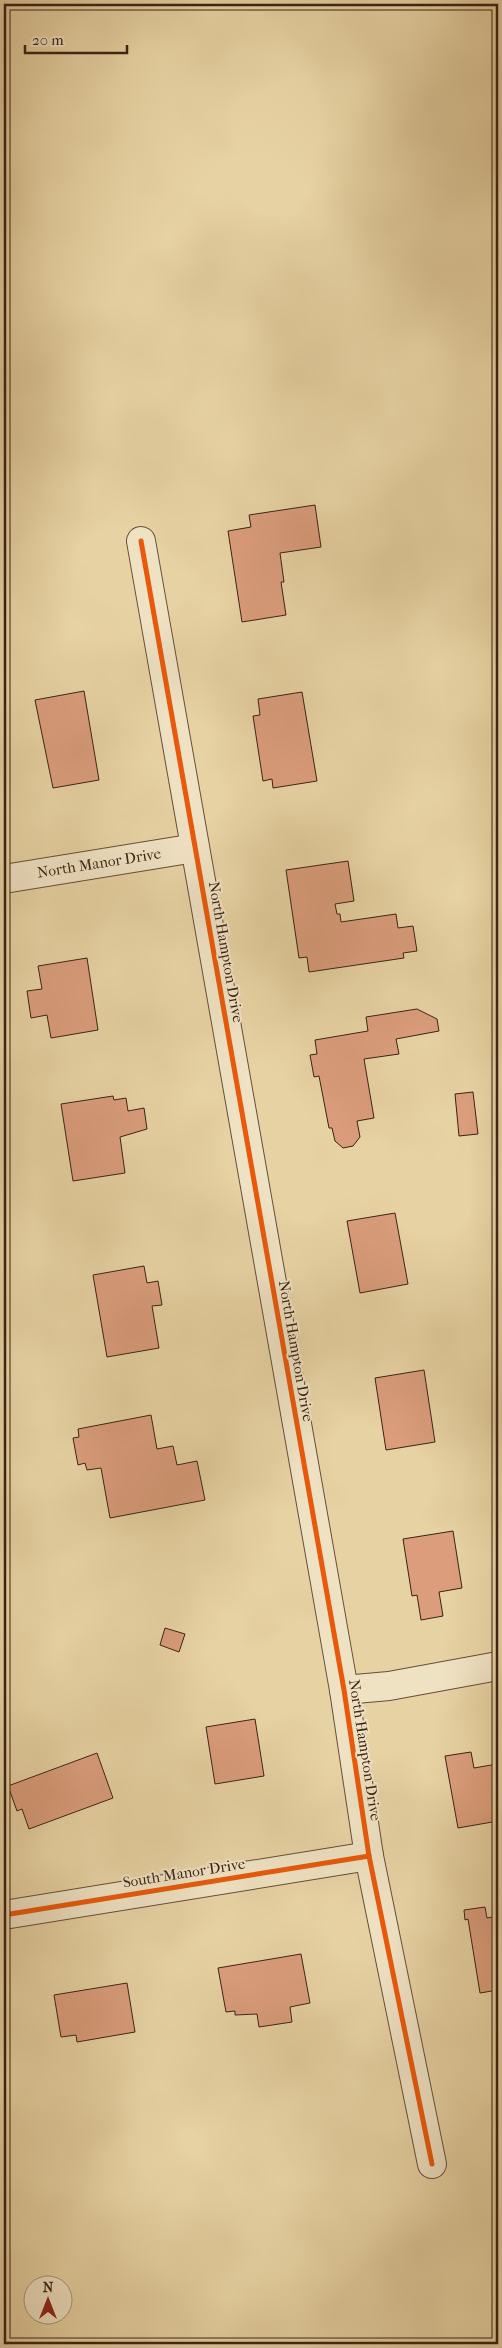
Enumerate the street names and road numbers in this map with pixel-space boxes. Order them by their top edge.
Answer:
street label: North Manor Drive [36,844,163,882]
street label: North Hampton Drive [205,880,247,1024]
street label: North Hampton Drive [275,1279,317,1423]
street label: North Hampton Drive [345,1678,385,1823]
street label: South Manor Drive [122,1854,247,1892]

